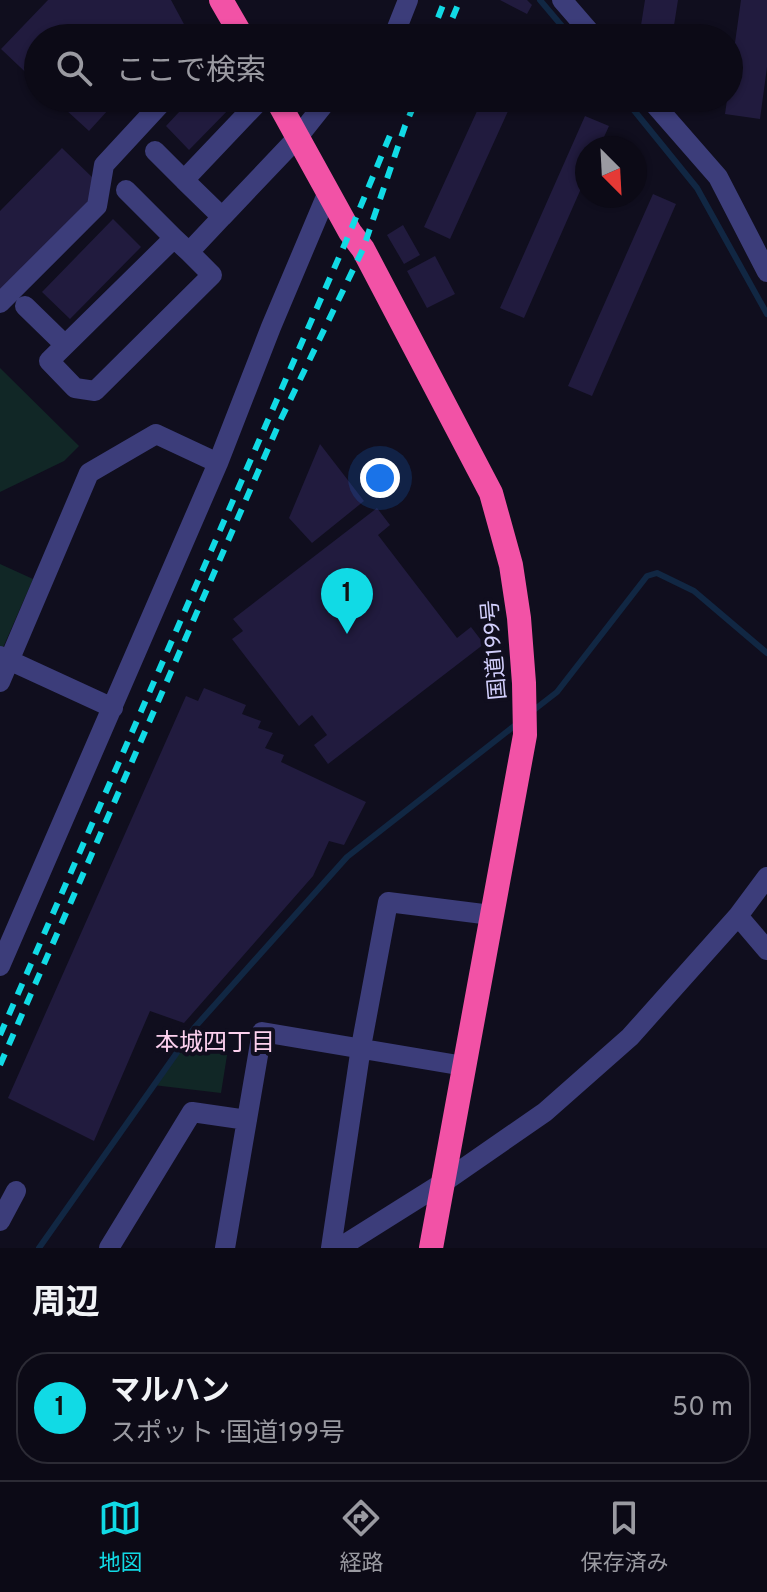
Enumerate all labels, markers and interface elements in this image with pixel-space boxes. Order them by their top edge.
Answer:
search box [24,24,743,112]
icon: search [52,46,96,90]
text: ここで検索 [116,54,266,91]
north arrow [575,136,647,208]
your location [360,458,400,498]
pin: 1 [321,568,373,634]
street label: 国道199号 [478,599,513,701]
district label: 本城四丁目 [155,1029,275,1059]
text: 周辺 [32,1283,100,1326]
text: マルハン [110,1374,230,1411]
text: 1 [55,1392,65,1425]
text: 50 m [672,1392,733,1425]
text: スポット · 国道199号 [110,1418,345,1451]
tab: 地図 [98,1496,143,1578]
tab: 経路 [339,1496,384,1578]
tab: 保存済み [580,1496,669,1578]

